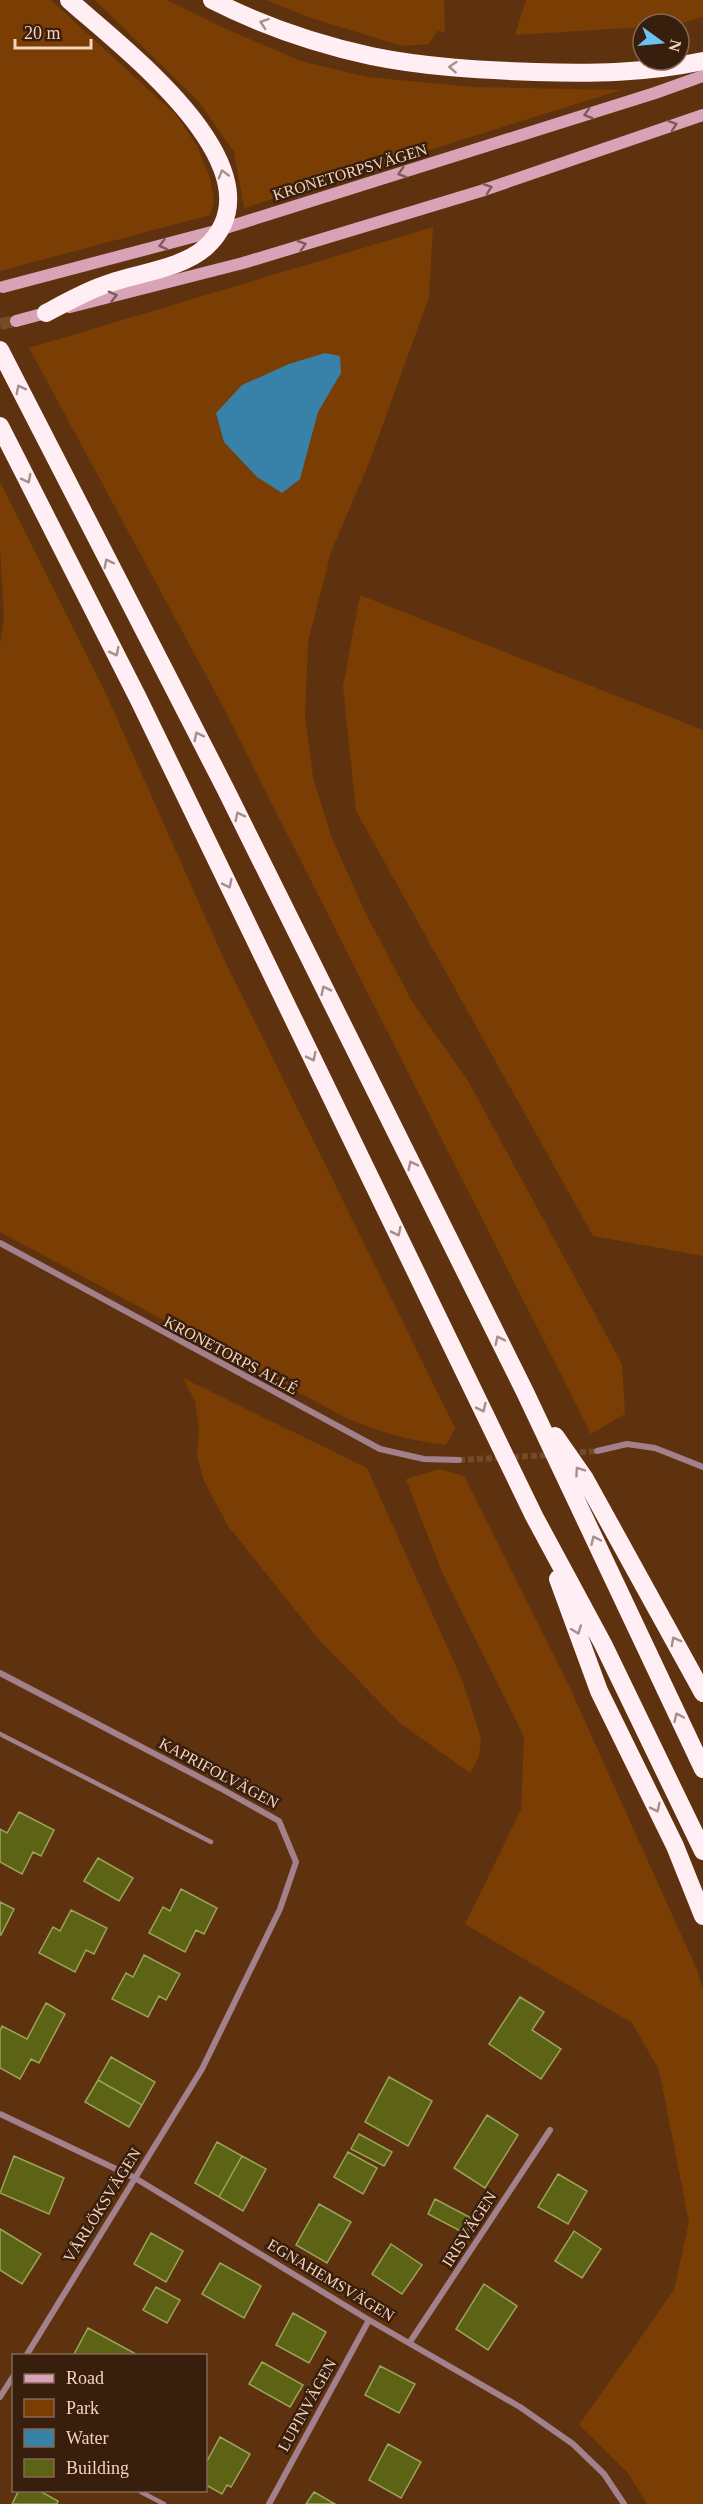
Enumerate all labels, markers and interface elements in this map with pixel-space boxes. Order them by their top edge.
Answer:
scale bar [15,12,92,50]
north arrow [631,12,691,72]
one-way arrow [259,17,270,30]
text: 20 m [24,23,61,43]
text: N [665,38,685,54]
one-way arrow [449,61,458,74]
one-way arrow [583,107,594,119]
one-way arrow [667,120,678,133]
street label: KRONETORPSVÄGEN [271,140,430,204]
one-way arrow [397,165,408,178]
one-way arrow [218,169,230,180]
one-way arrow [482,183,493,196]
one-way arrow [158,237,168,250]
one-way arrow [296,240,307,252]
one-way arrow [108,290,118,303]
one-way arrow [16,385,27,396]
one-way arrow [19,472,31,483]
one-way arrow [104,559,115,569]
one-way arrow [108,646,119,657]
one-way arrow [194,732,205,742]
one-way arrow [234,811,246,822]
one-way arrow [221,878,233,889]
one-way arrow [321,986,333,997]
one-way arrow [304,1050,316,1061]
one-way arrow [408,1161,419,1172]
one-way arrow [389,1226,401,1237]
street label: KRONETORPS ALLÉ [161,1312,301,1397]
one-way arrow [494,1335,506,1346]
one-way arrow [474,1401,486,1412]
one-way arrow [575,1467,586,1478]
one-way arrow [590,1536,602,1547]
one-way arrow [569,1624,582,1635]
one-way arrow [671,1637,682,1647]
one-way arrow [673,1712,685,1723]
street label: KAPRIFOLVÄGEN [156,1734,282,1812]
one-way arrow [649,1801,660,1812]
street label: VÅRLÖKSVÄGEN [60,2144,144,2265]
street label: IRISVÄGEN [438,2188,500,2270]
street label: EGNAHEMSVÄGEN [265,2235,398,2325]
legend [12,2354,207,2492]
street label: LUPINVÄGEN [275,2355,340,2454]
text: Road [66,2368,104,2388]
text: Park [66,2398,99,2418]
text: Water [66,2428,109,2448]
text: Building [66,2458,129,2478]

